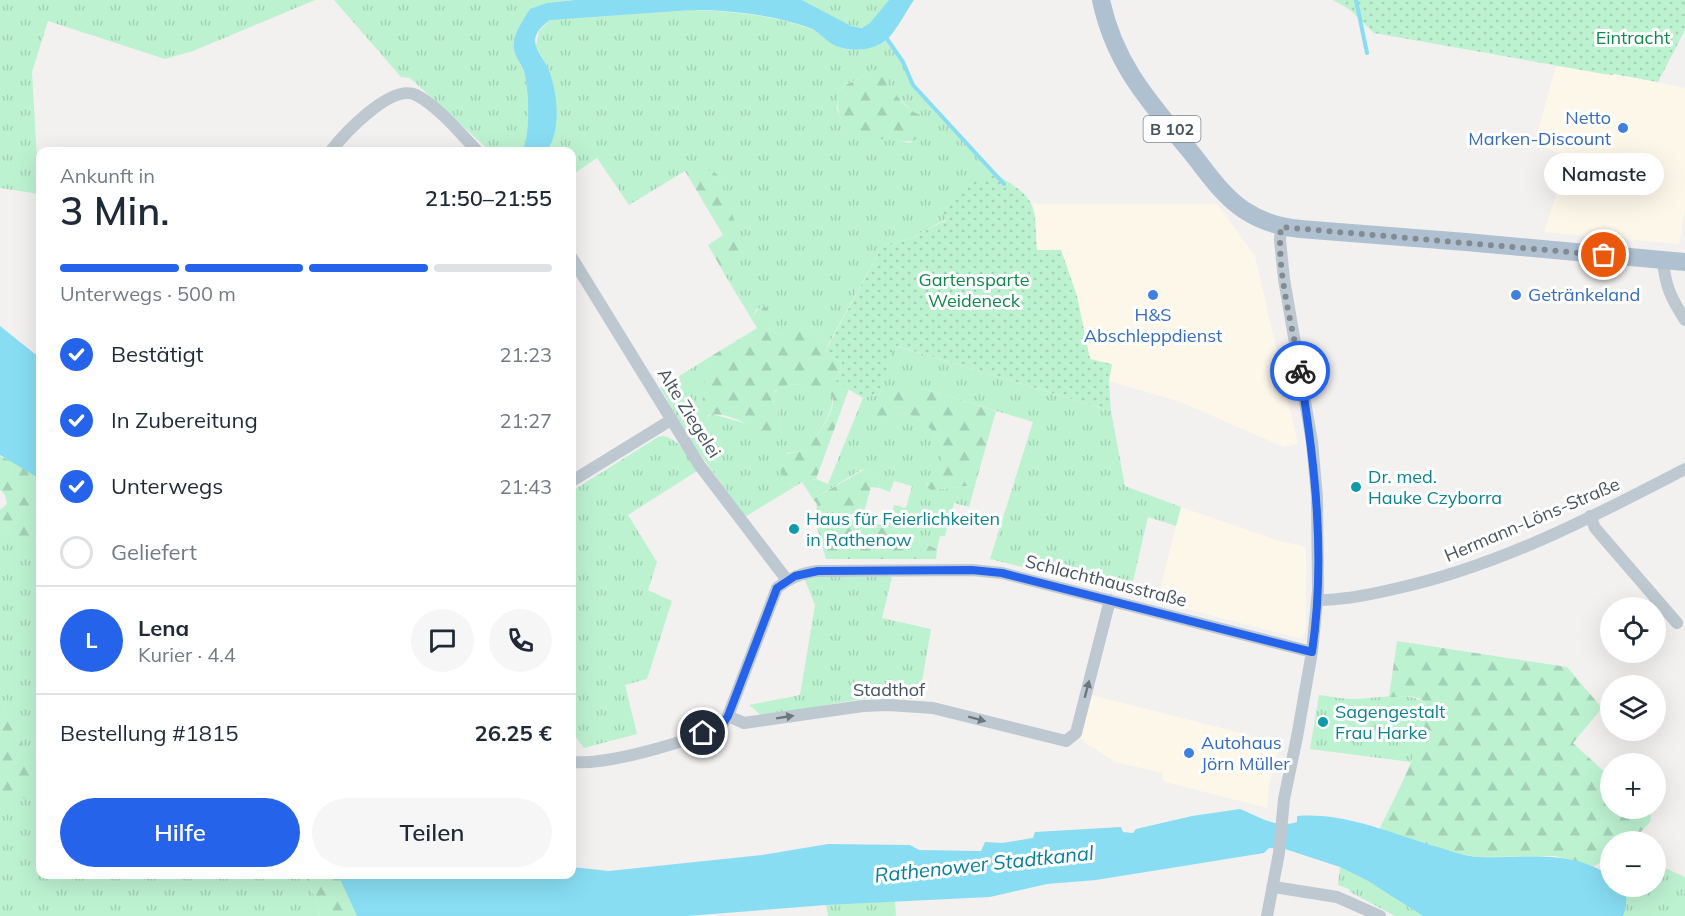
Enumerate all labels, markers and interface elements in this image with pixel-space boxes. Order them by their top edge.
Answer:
park label: Eintracht [1596,26,1670,49]
place label: Netto Marken-Discount [1468,106,1611,150]
road number: B 102 [1144,116,1200,142]
marker: Netto Marken-Discount [1616,121,1630,135]
callout: Namaste [1544,153,1664,195]
text: Namaste [1561,161,1647,186]
text: Ankunft in [60,163,155,188]
text: 21:50–21:55 [425,184,552,212]
text: 3 Min. [60,186,170,235]
pin [1578,229,1629,280]
icon: bag [1587,238,1620,271]
park label: Gartensparte Weideneck [918,268,1030,312]
text: Unterwegs · 500 m [60,281,236,306]
place label: Getränkeland [1528,283,1640,306]
marker: H&S Abschleppdienst [1146,288,1160,302]
marker: Getränkeland [1509,288,1523,302]
place label: H&S Abschleppdienst [1084,303,1222,347]
icon: check [60,338,93,371]
text: Bestätigt [111,340,204,368]
courier [1270,341,1330,401]
text: 21:23 [499,342,552,367]
icon: bike [1284,355,1317,388]
street label: Alte Ziegelei [653,363,726,462]
icon: check [60,404,93,437]
text: In Zubereitung [111,406,258,434]
text: 21:27 [499,408,552,433]
place label: Dr. med. Hauke Czyborra [1368,465,1502,509]
icon: check [60,470,93,503]
text: Unterwegs [111,472,223,500]
street label: Hermann-Löns-Straße [1441,472,1623,567]
text: 21:43 [499,474,552,499]
marker: Dr. med. Hauke Czyborra [1349,480,1363,494]
place label: Haus für Feierlichkeiten in Rathenow [806,507,1000,551]
marker: Haus für Feierlichkeiten in Rathenow [787,522,801,536]
text: Geliefert [111,538,197,566]
street label: Schlachthausstraße [1023,549,1189,612]
map controls [1600,597,1666,897]
button: locate [1600,597,1666,663]
button: chat [411,609,474,672]
button: phone [489,609,552,672]
text: Lena [138,614,189,642]
text: L [85,626,98,654]
text: Kurier · 4.4 [138,642,236,667]
button: layers [1600,675,1666,741]
street label: Stadthof [853,678,926,701]
one-way arrow [1083,680,1093,698]
place label: Sagengestalt Frau Harke [1335,700,1445,744]
pin [677,707,728,758]
one-way arrow [775,712,794,721]
one-way arrow [969,715,987,724]
marker: Sagengestalt Frau Harke [1316,715,1330,729]
icon: home [686,716,719,749]
text: Bestellung #1815 [60,719,238,747]
text: 26.25 € [475,719,552,747]
place label: Autohaus Jörn Müller [1201,731,1290,775]
marker: Autohaus Jörn Müller [1182,746,1196,760]
button: + [1600,753,1666,819]
button: Hilfe [60,798,300,867]
button: Teilen [312,798,552,867]
button: − [1600,831,1666,897]
water label: Rathenower Stadtkanal [873,840,1095,887]

